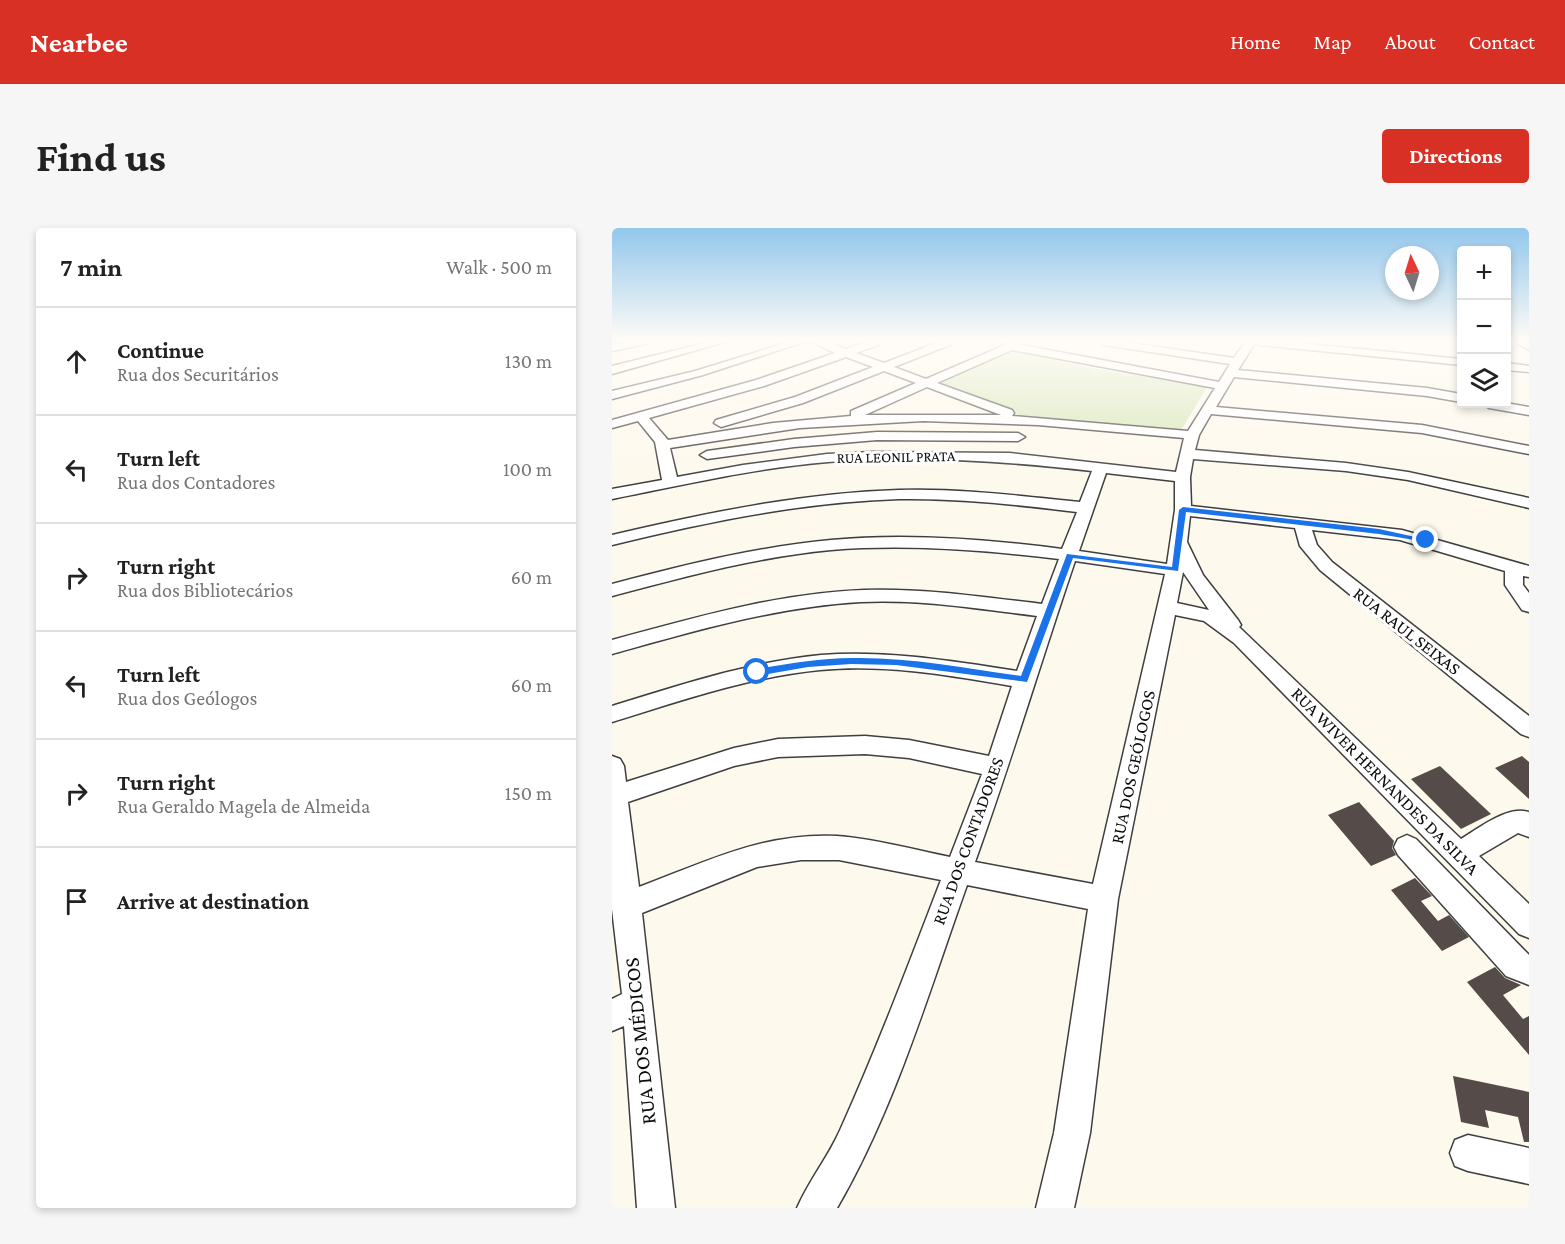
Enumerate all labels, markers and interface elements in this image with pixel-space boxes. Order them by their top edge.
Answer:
text: Nearbee [30,27,128,58]
text: Home [1230,30,1280,54]
text: Map [1313,30,1352,54]
text: About [1385,30,1436,54]
text: Contact [1469,30,1535,54]
button: Directions [1382,129,1529,183]
text: Find us [36,133,166,180]
north arrow [1385,246,1439,300]
map controls [1457,246,1511,408]
button: + [1457,246,1511,300]
text: 7 min [60,253,122,282]
text: Walk · 500 m [446,256,552,278]
button: − [1457,300,1511,354]
text: Continue [117,338,204,363]
icon: ahead [60,345,93,378]
text: 130 m [505,350,552,372]
button: layers [1457,354,1511,408]
text: Rua dos Securitários [117,363,279,385]
text: Turn left [117,446,200,471]
street label: RUA LEONIL PRATA [836,448,956,466]
icon: left [60,453,93,486]
text: 100 m [503,458,552,480]
text: Rua dos Contadores [117,471,275,493]
route end [1412,526,1438,552]
text: Turn right [117,554,215,579]
icon: right [60,561,93,594]
text: 60 m [511,566,552,588]
text: Rua dos Bibliotecários [117,579,293,601]
street label: RUA RAUL SEIXAS [1350,583,1464,679]
route start [743,658,769,684]
text: Turn left [117,662,200,687]
icon: left [60,669,93,702]
text: 60 m [511,674,552,696]
street label: RUA WIVER HERNANDES DA SILVA [1287,683,1483,879]
text: Rua dos Geólogos [117,687,257,709]
street label: RUA DOS GEÓLOGOS [1107,688,1159,846]
street label: RUA DOS CONTADORES [928,755,1008,927]
text: Turn right [117,770,215,795]
icon: right [60,777,93,810]
text: 150 m [505,782,552,804]
text: Rua Geraldo Magela de Almeida [117,795,370,817]
icon: arrive [60,885,93,918]
text: Arrive at destination [117,889,309,914]
street label: RUA DOS MÉDICOS [619,956,661,1126]

